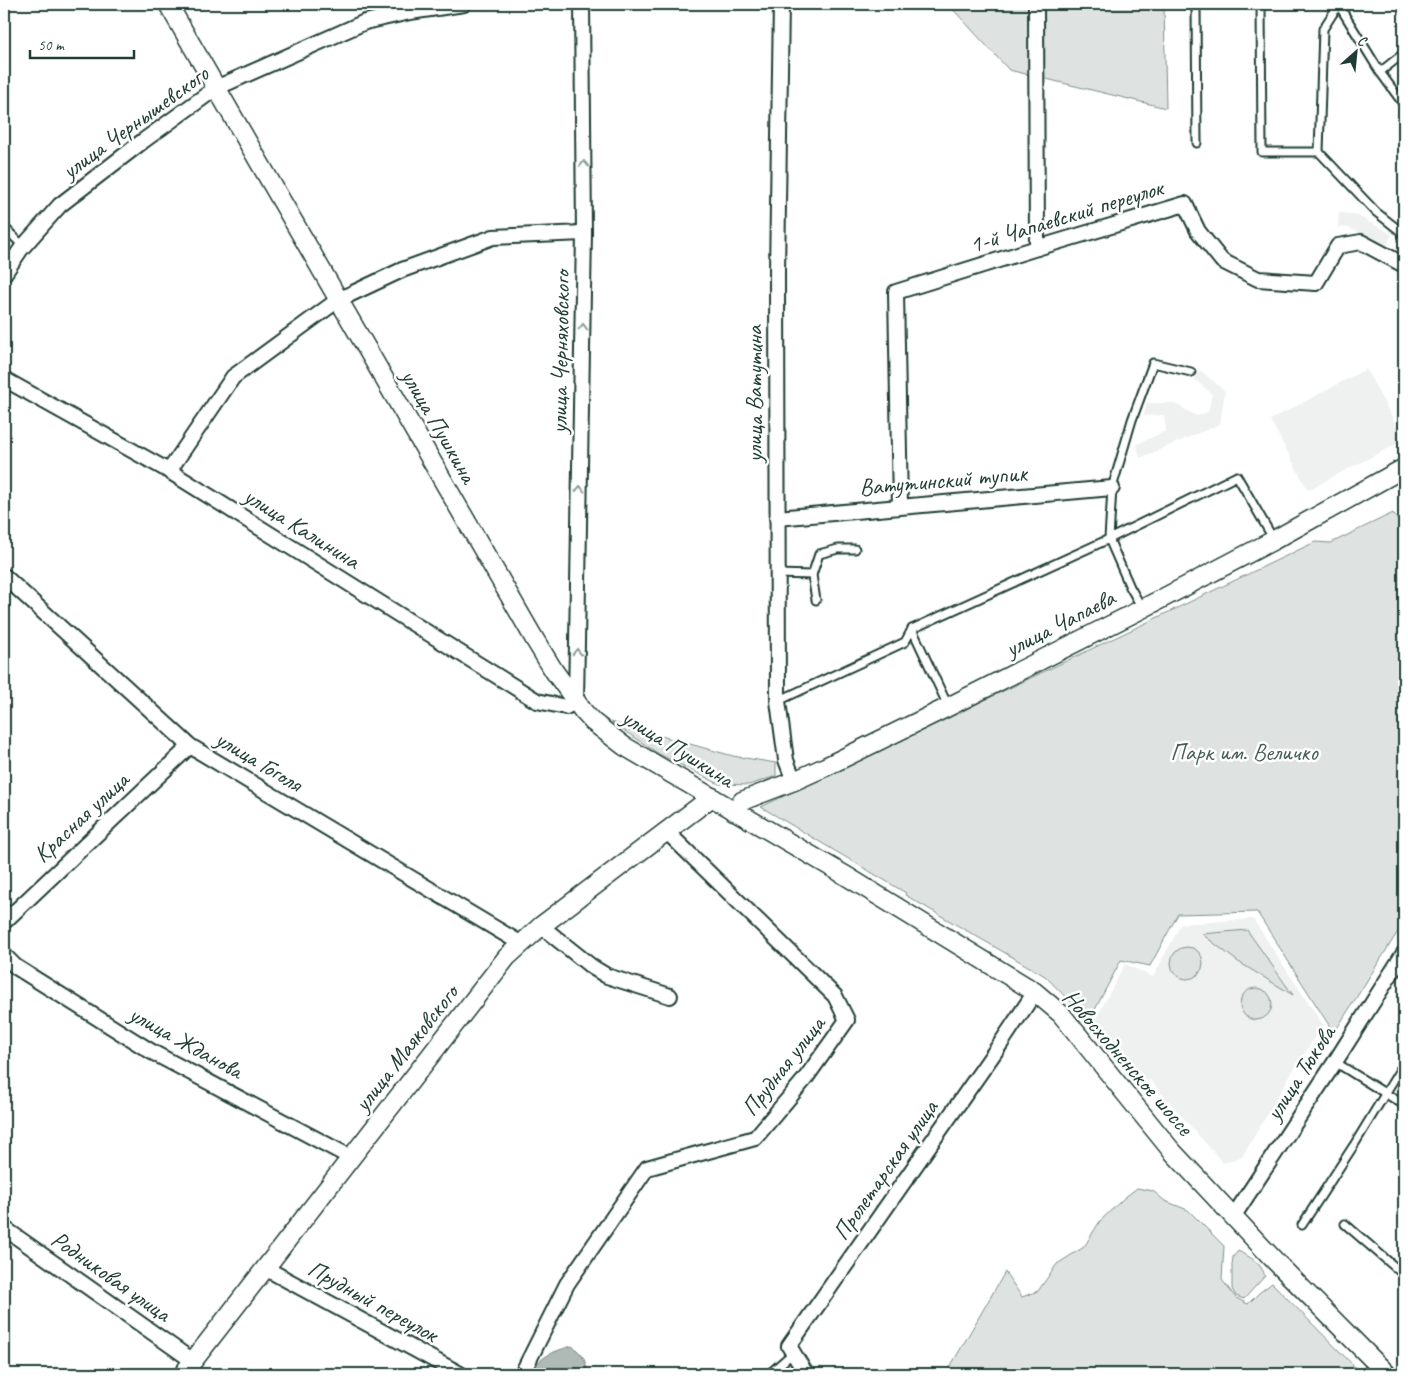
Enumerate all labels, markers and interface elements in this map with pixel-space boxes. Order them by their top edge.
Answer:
scale bar [30,28,134,60]
north arrow [1330,28,1380,78]
text: С [1355,32,1370,51]
text: 50 m [38,36,65,55]
street label: улица Чернышевского [54,58,216,187]
one-way arrow [578,160,589,168]
street label: 1-й Чапаевский переулок [966,172,1168,260]
street label: улица Черняховского [544,268,576,436]
one-way arrow [577,323,588,331]
street label: улица Ватутина [739,324,769,465]
street label: улица Пушкина [393,362,485,490]
street label: Ватутинский тупик [858,458,1030,502]
street label: улица Калинина [237,480,367,576]
one-way arrow [575,485,585,493]
street label: улица Чапаева [998,582,1121,664]
one-way arrow [572,648,582,656]
street label: улица Пушкина [615,701,741,795]
street label: улица Гоголя [208,722,309,799]
park label: Парк им. Величко [1170,737,1319,767]
street label: Красная улица [27,764,137,869]
street label: улица Маяковского [346,977,466,1119]
street label: Новосходненское шоссе [1056,983,1201,1143]
street label: улица Жданова [122,998,250,1087]
street label: Прудная улица [735,1008,833,1122]
street label: улица Тюкова [1257,1018,1343,1128]
street label: Пролетарская улица [826,1093,945,1246]
street label: Родниковая улица [45,1224,178,1329]
street label: Прудный переулок [303,1253,445,1350]

